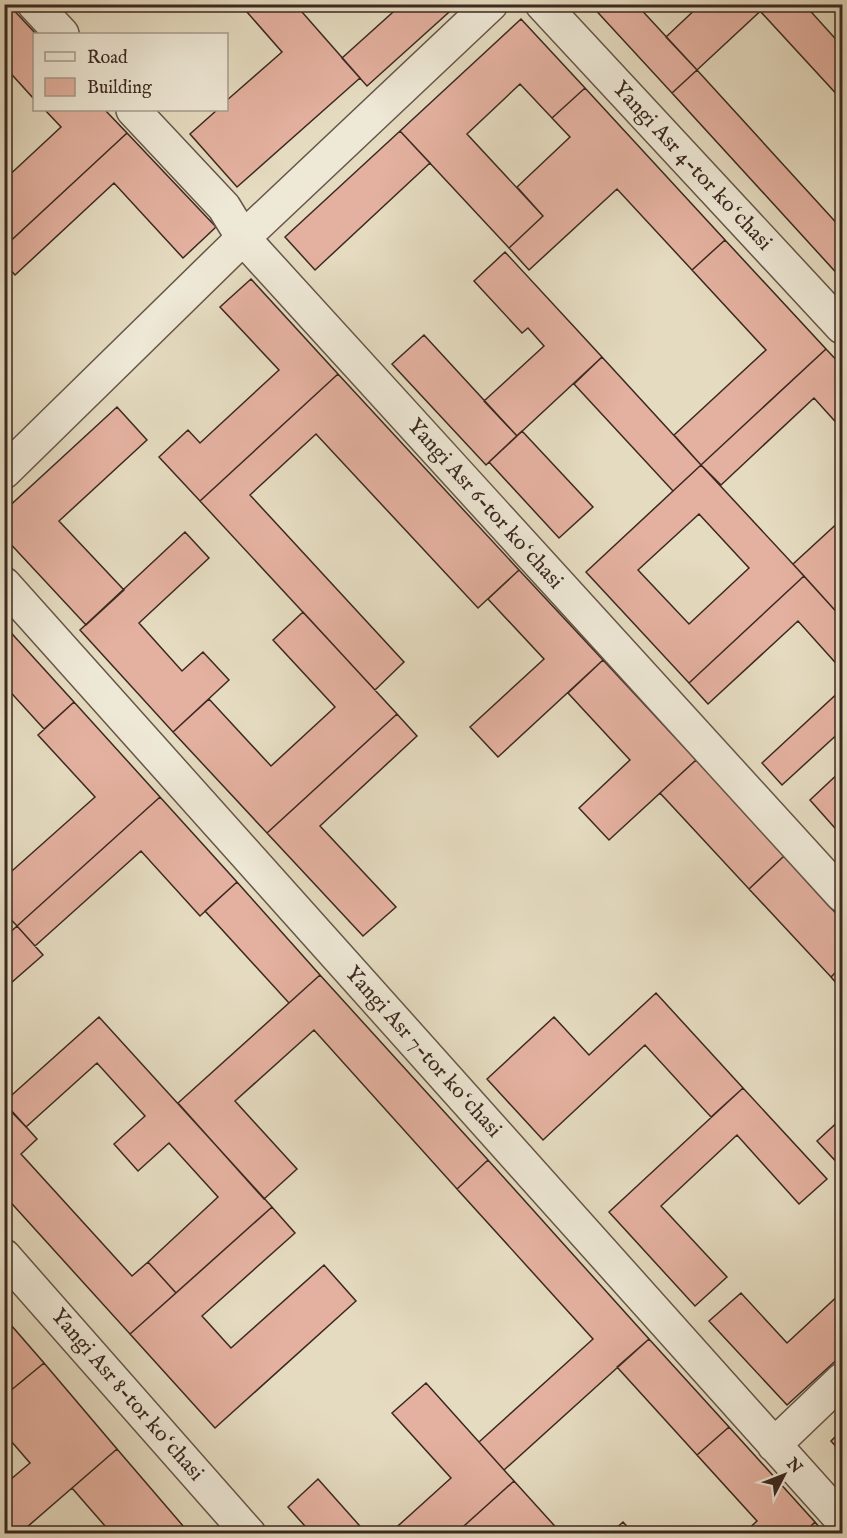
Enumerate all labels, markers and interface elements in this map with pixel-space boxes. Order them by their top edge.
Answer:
legend [33,33,228,111]
text: Road [87,47,128,70]
street label: Yangi Asr 4-tor koʻchasi [606,75,778,257]
text: Building [87,77,152,100]
street label: Yangi Asr 6-tor koʻchasi [401,413,569,595]
street label: Yangi Asr 7-tor koʻchasi [339,960,508,1144]
street label: Yangi Asr 8-tor koʻchasi [44,1303,210,1487]
north arrow [754,1445,814,1505]
text: N [781,1454,806,1478]

